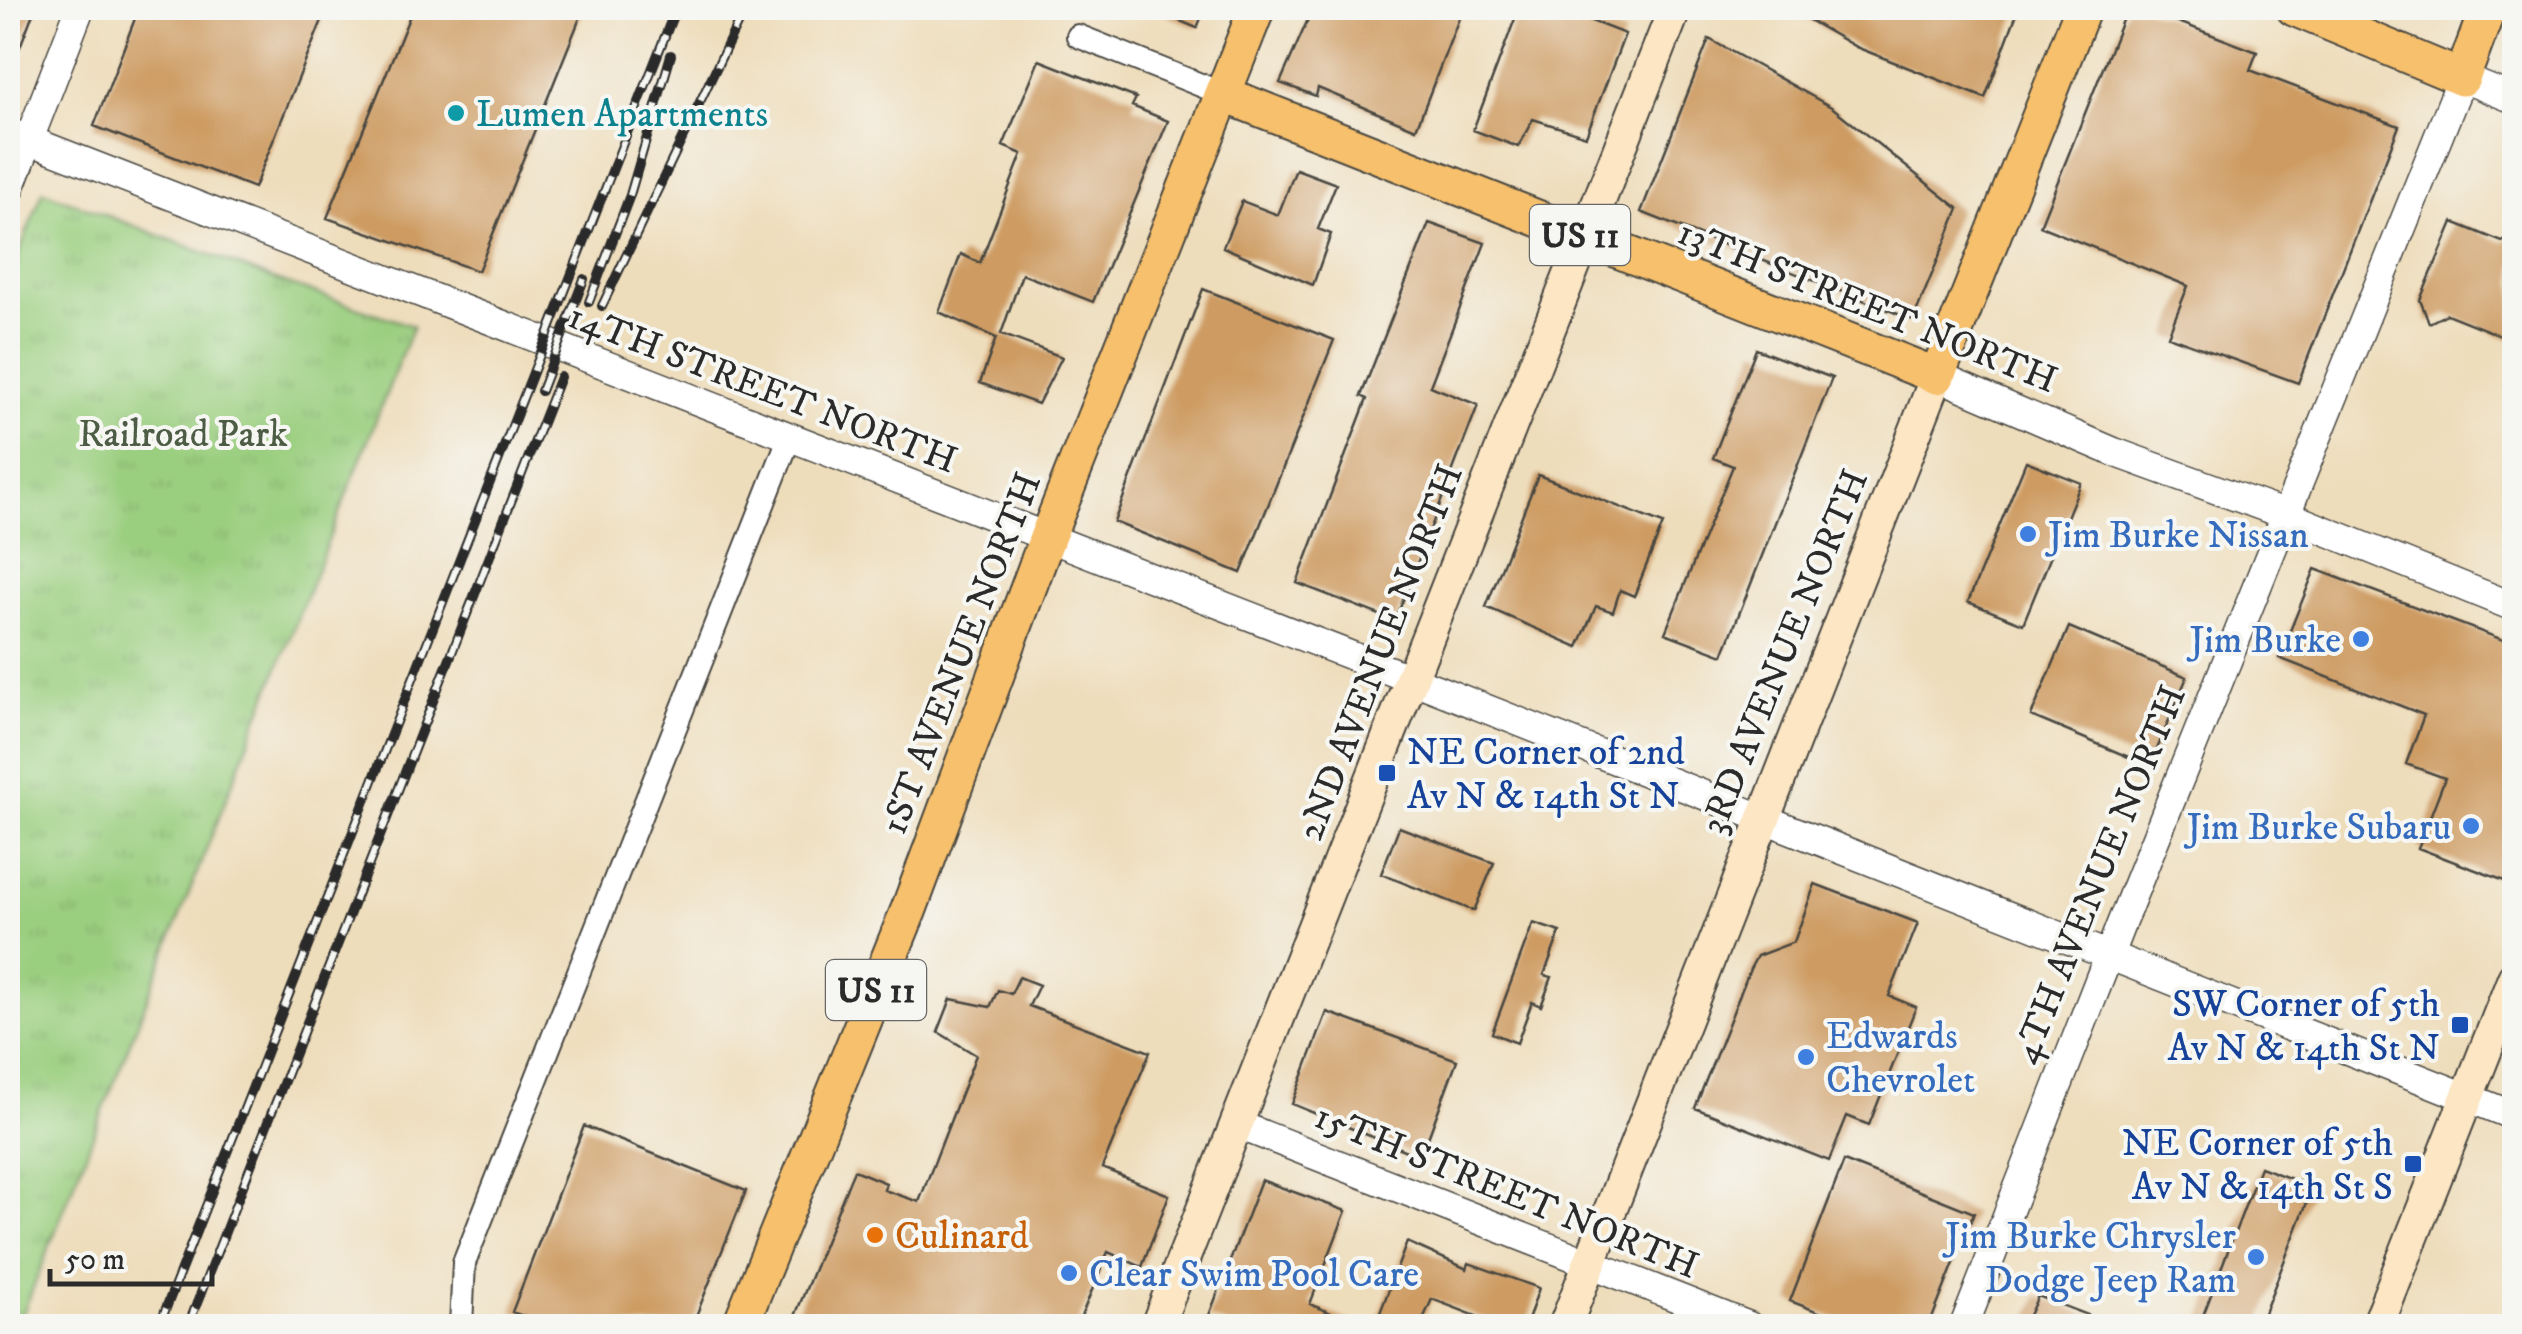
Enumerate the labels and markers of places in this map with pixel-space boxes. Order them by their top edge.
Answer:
place label: Lumen Apartments [476,91,768,139]
marker: Lumen Apartments [445,102,467,124]
place label: Jim Burke Nissan [2045,512,2309,560]
marker: Jim Burke Nissan [2017,523,2039,545]
place label: Jim Burke [2187,617,2341,665]
marker: Jim Burke [2350,628,2372,650]
place label: NE Corner of 2nd Av N & 14th St N [1407,729,1685,821]
marker: NE Corner of 2nd Av N & 14th St N [1376,762,1398,784]
place label: Jim Burke Subaru [2184,804,2451,852]
marker: Jim Burke Subaru [2460,815,2482,837]
place label: SW Corner of 5th Av N & 14th St N [2167,981,2440,1073]
place label: Edwards Chevrolet [1826,1013,1975,1105]
marker: SW Corner of 5th Av N & 14th St N [2449,1014,2471,1036]
marker: Edwards Chevrolet [1795,1046,1817,1068]
place label: NE Corner of 5th Av N & 14th St S [2122,1120,2393,1212]
marker: NE Corner of 5th Av N & 14th St S [2402,1153,2424,1175]
place label: Culinard [895,1213,1029,1261]
place label: Jim Burke Chrysler Dodge Jeep Ram [1942,1213,2236,1305]
marker: Culinard [864,1224,886,1246]
marker: Jim Burke Chrysler Dodge Jeep Ram [2245,1246,2267,1268]
place label: Clear Swim Pool Care [1089,1251,1419,1299]
marker: Clear Swim Pool Care [1058,1262,1080,1284]

